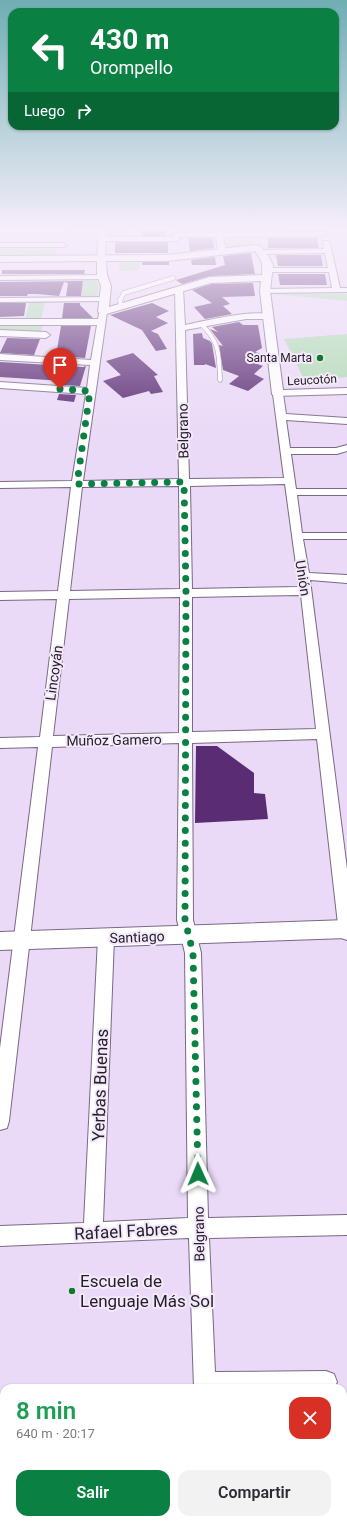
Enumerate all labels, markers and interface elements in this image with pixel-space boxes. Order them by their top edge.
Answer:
text: 430 m [90,23,169,56]
icon: left [24,24,76,76]
text: Orompello [90,57,173,78]
icon: right [73,100,95,122]
text: Luego [24,102,65,120]
pin [43,348,77,389]
place label: Santa Marta [246,351,312,365]
marker: Santa Marta [315,353,325,363]
icon: arrive [49,354,71,376]
street label: Leucotón [287,372,337,388]
street label: Belgrano [175,403,191,459]
street label: Unión [292,559,314,597]
street label: Lincoyán [42,644,66,702]
street label: Muñoz Gamero [66,731,162,749]
street label: Santiago [109,928,165,946]
street label: Yerbas Buenas [88,1028,112,1142]
position arrow [177,1153,219,1195]
street label: Belgrano [191,1206,207,1262]
street label: Rafael Fabres [74,1218,178,1244]
place label: Escuela de Lenguaje Más Sol [80,1271,214,1311]
marker: Escuela de Lenguaje Más Sol [67,1286,77,1296]
text: 8 min [16,1397,76,1425]
button: close [289,1397,331,1439]
text: 640 m · 20:17 [16,1426,95,1441]
button: Salir [16,1470,170,1516]
button: Compartir [178,1470,331,1516]

